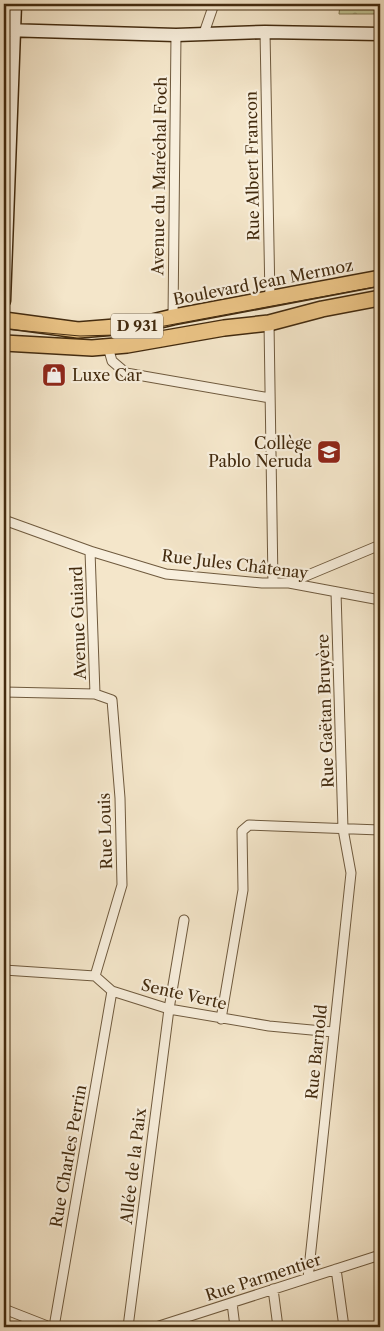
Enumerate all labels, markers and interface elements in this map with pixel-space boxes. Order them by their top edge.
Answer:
street label: Avenue du Maréchal Foch [147,76,171,277]
street label: Rue Albert Francon [241,91,263,241]
street label: Boulevard Jean Mermoz [171,255,355,309]
road number: D 931 [111,314,163,338]
shop icon: Luxe Car [41,362,67,388]
place label: Luxe Car [72,365,142,385]
place label: Collège Pablo Neruda [208,433,313,471]
school or university icon: Collège Pablo Neruda [316,439,342,465]
street label: Rue Jules Châtenay [161,545,310,583]
street label: Avenue Guiard [66,566,90,681]
street label: Rue Gaëtan Bruyère [312,634,338,788]
street label: Rue Louis [94,792,116,870]
street label: Sente Verte [139,974,229,1014]
street label: Rue Barnold [301,1003,331,1101]
street label: Rue Charles Perrin [46,1083,90,1229]
street label: Allée de la Paix [116,1106,150,1226]
street label: Rue Parmentier [203,1249,324,1305]

